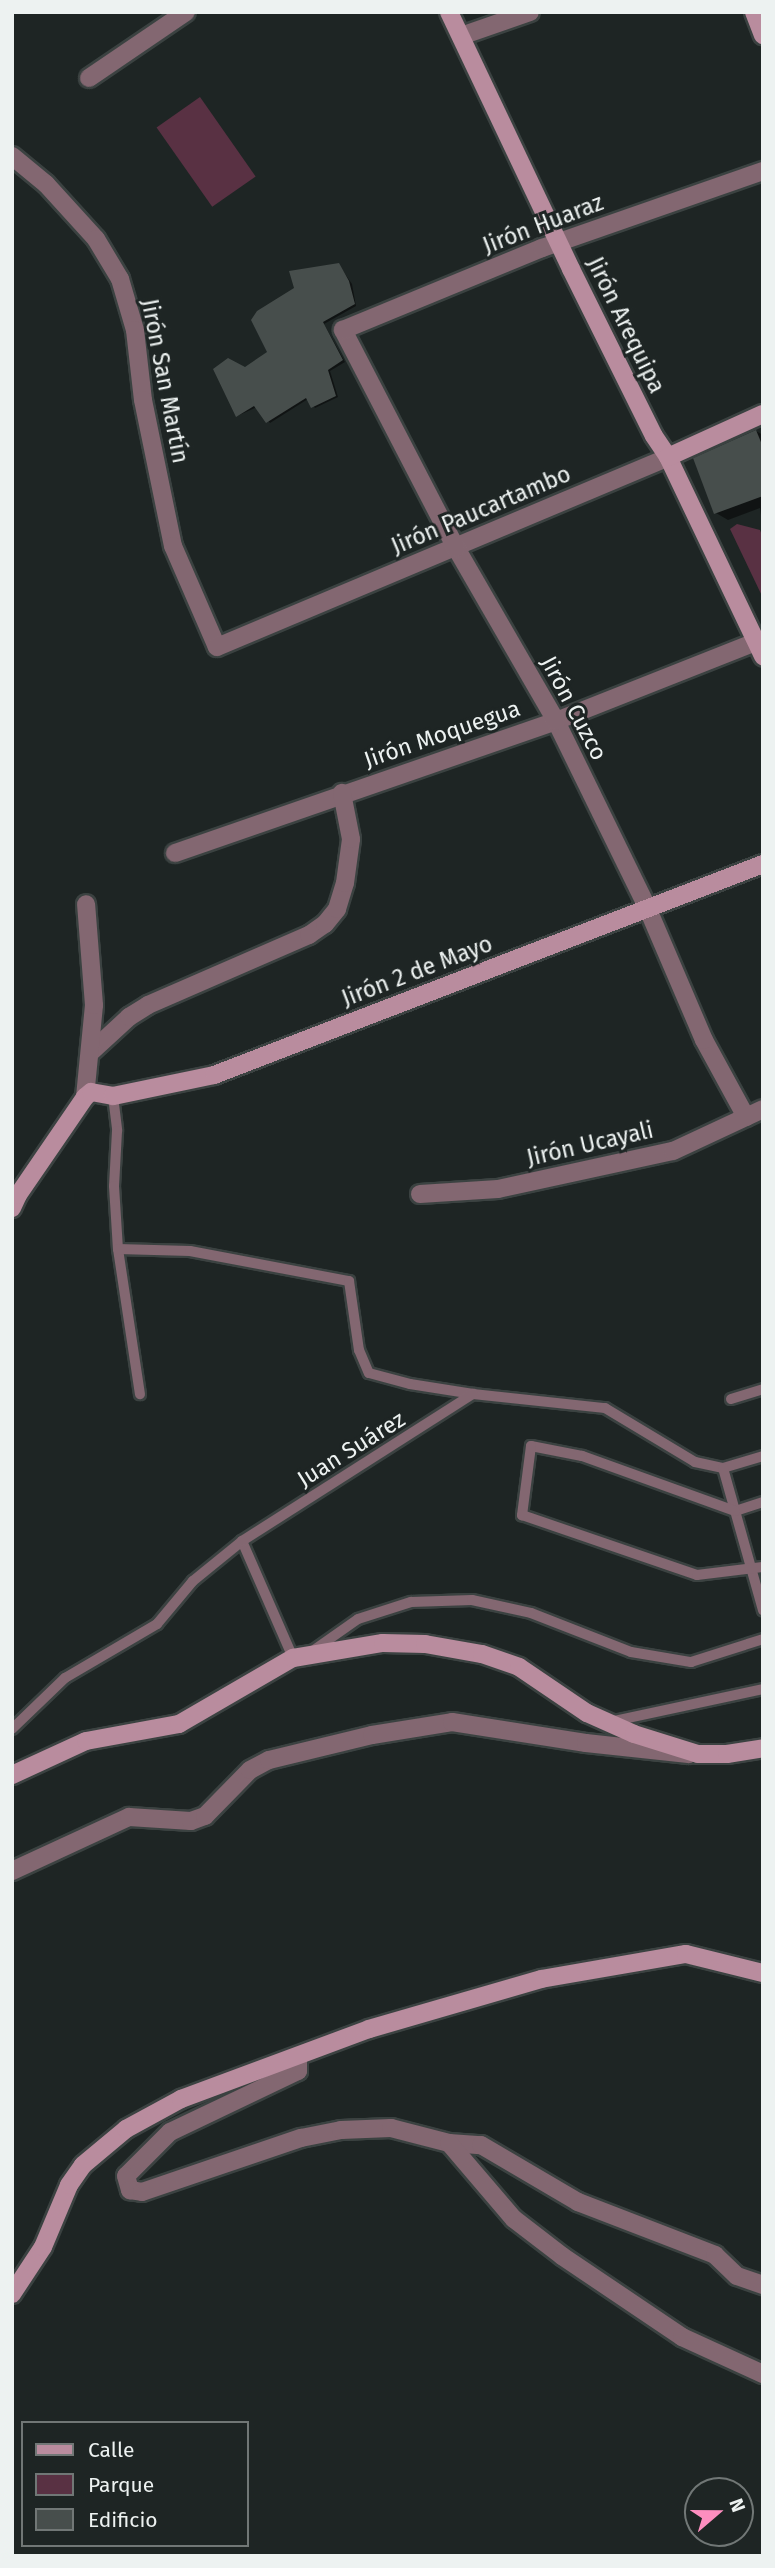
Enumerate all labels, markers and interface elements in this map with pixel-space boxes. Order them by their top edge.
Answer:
street label: Jirón Huaraz [479,188,607,260]
street label: Jirón Arequipa [581,252,671,398]
street label: Jirón San Martín [136,296,194,466]
street label: Jirón Paucartambo [387,460,575,560]
street label: Jirón Cuzco [535,651,613,765]
street label: Jirón Moquegua [360,694,524,774]
street label: Jirón 2 de Mayo [338,930,496,1012]
street label: Jirón Ucayali [524,1116,656,1172]
street label: Juan Suárez [292,1405,410,1493]
legend [21,2421,248,2547]
text: Calle [88,2437,134,2463]
text: Parque [88,2472,154,2498]
north arrow [684,2477,754,2547]
text: N [724,2495,750,2515]
text: Edificio [88,2507,158,2533]

